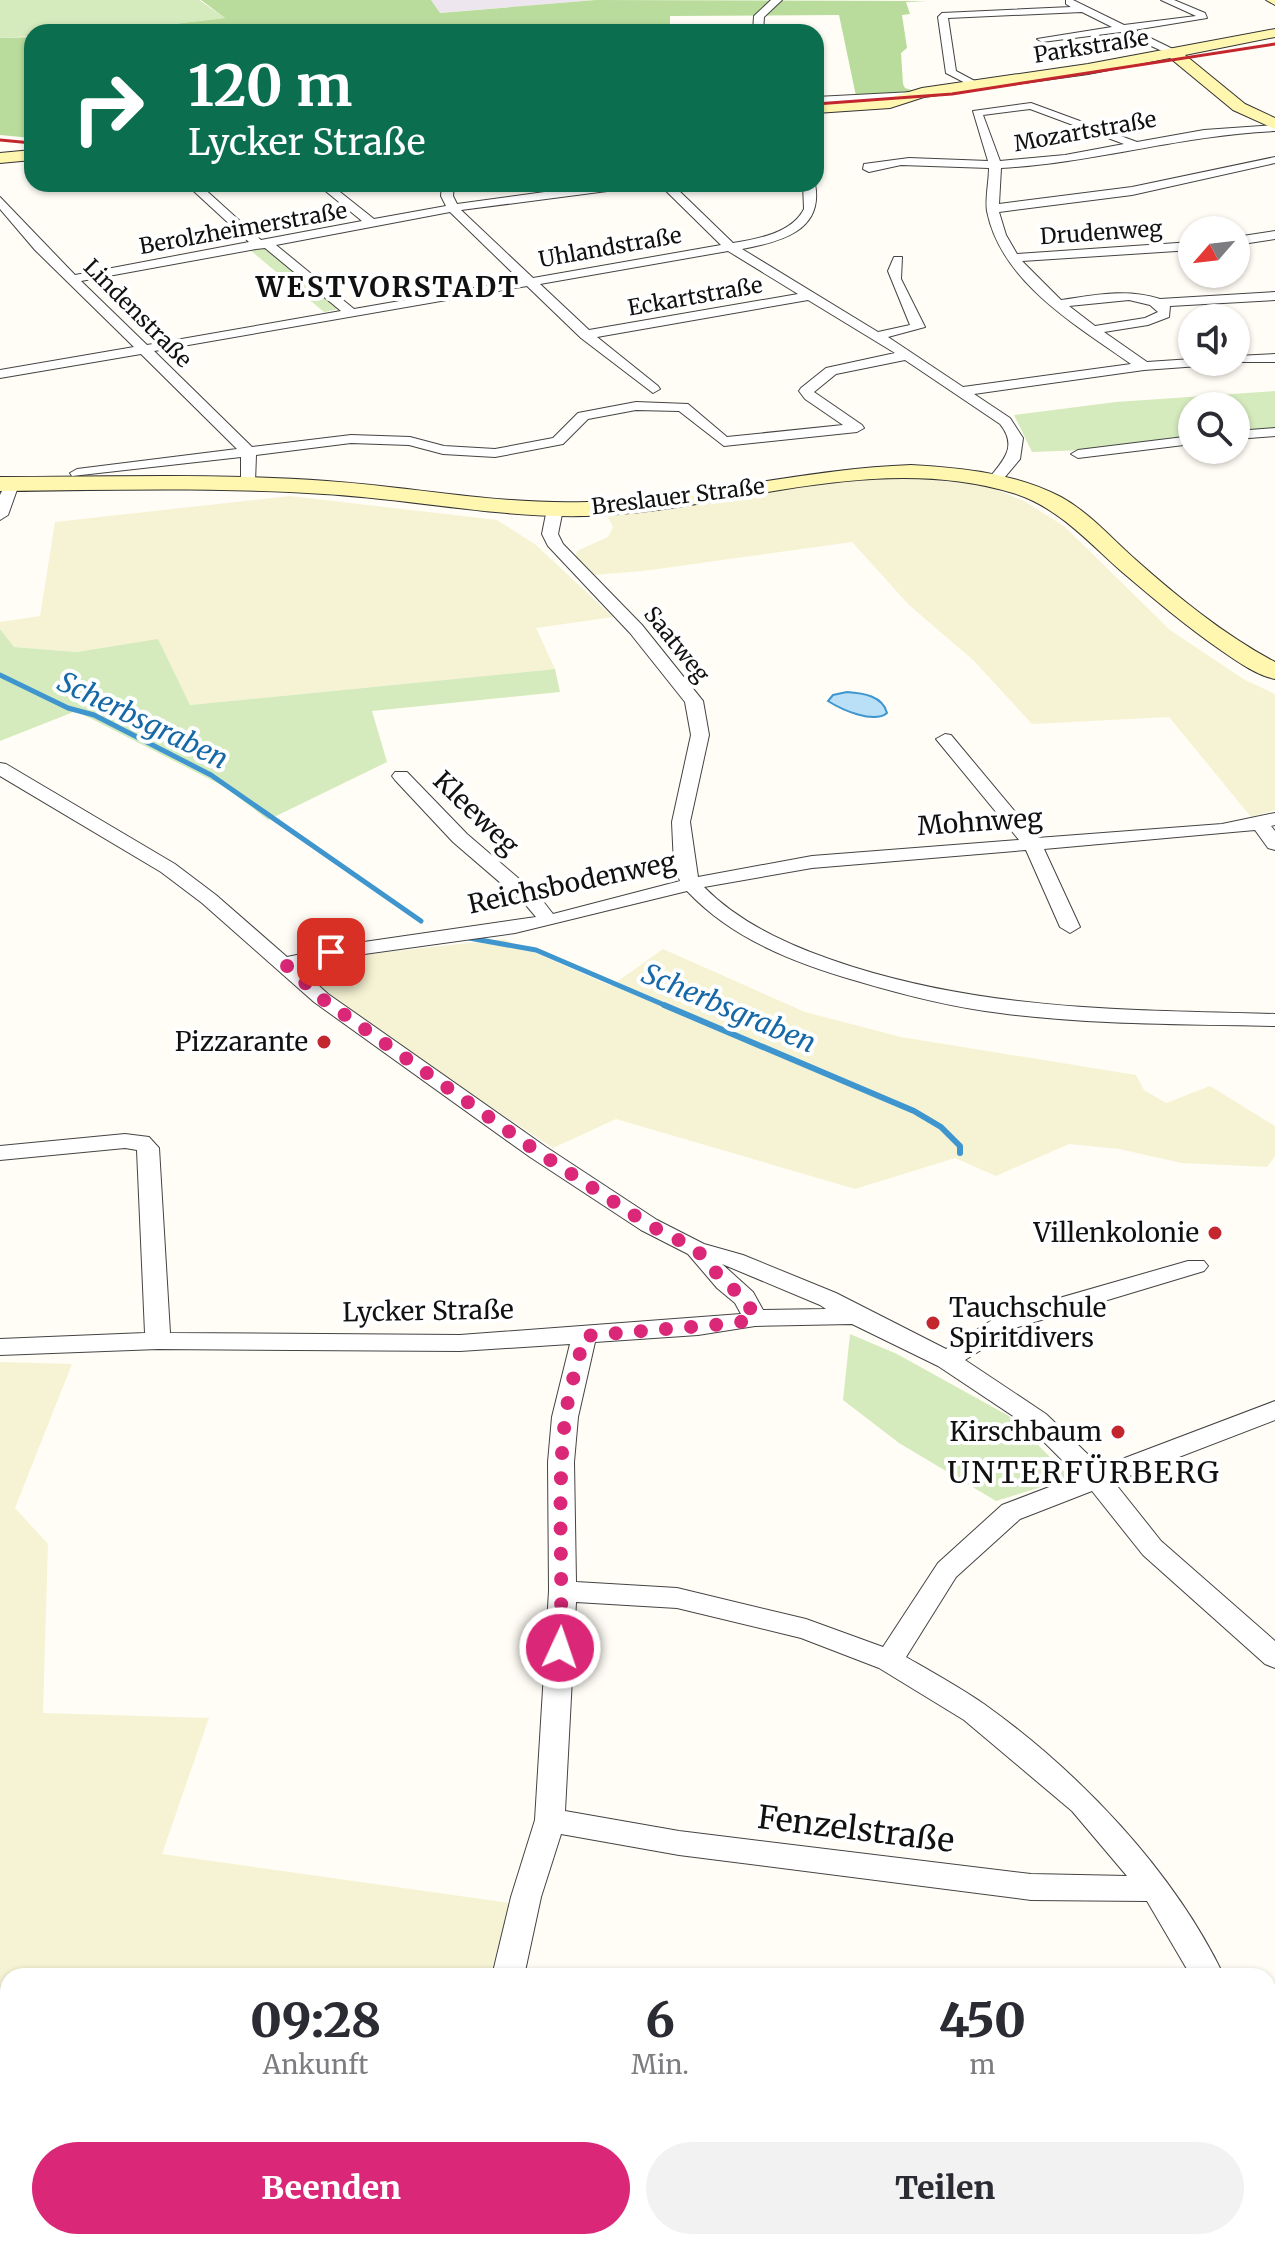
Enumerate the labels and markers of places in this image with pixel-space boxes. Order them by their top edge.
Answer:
pin [297,918,365,986]
place label: Pizzarante [175,1025,308,1058]
marker: Pizzarante [315,1033,333,1051]
place label: Villenkolonie [1033,1216,1199,1249]
marker: Villenkolonie [1206,1224,1224,1242]
place label: Tauchschule Spiritdivers [949,1291,1106,1354]
marker: Tauchschule Spiritdivers [924,1314,942,1332]
place label: Kirschbaum [950,1415,1102,1448]
marker: Kirschbaum [1109,1423,1127,1441]

